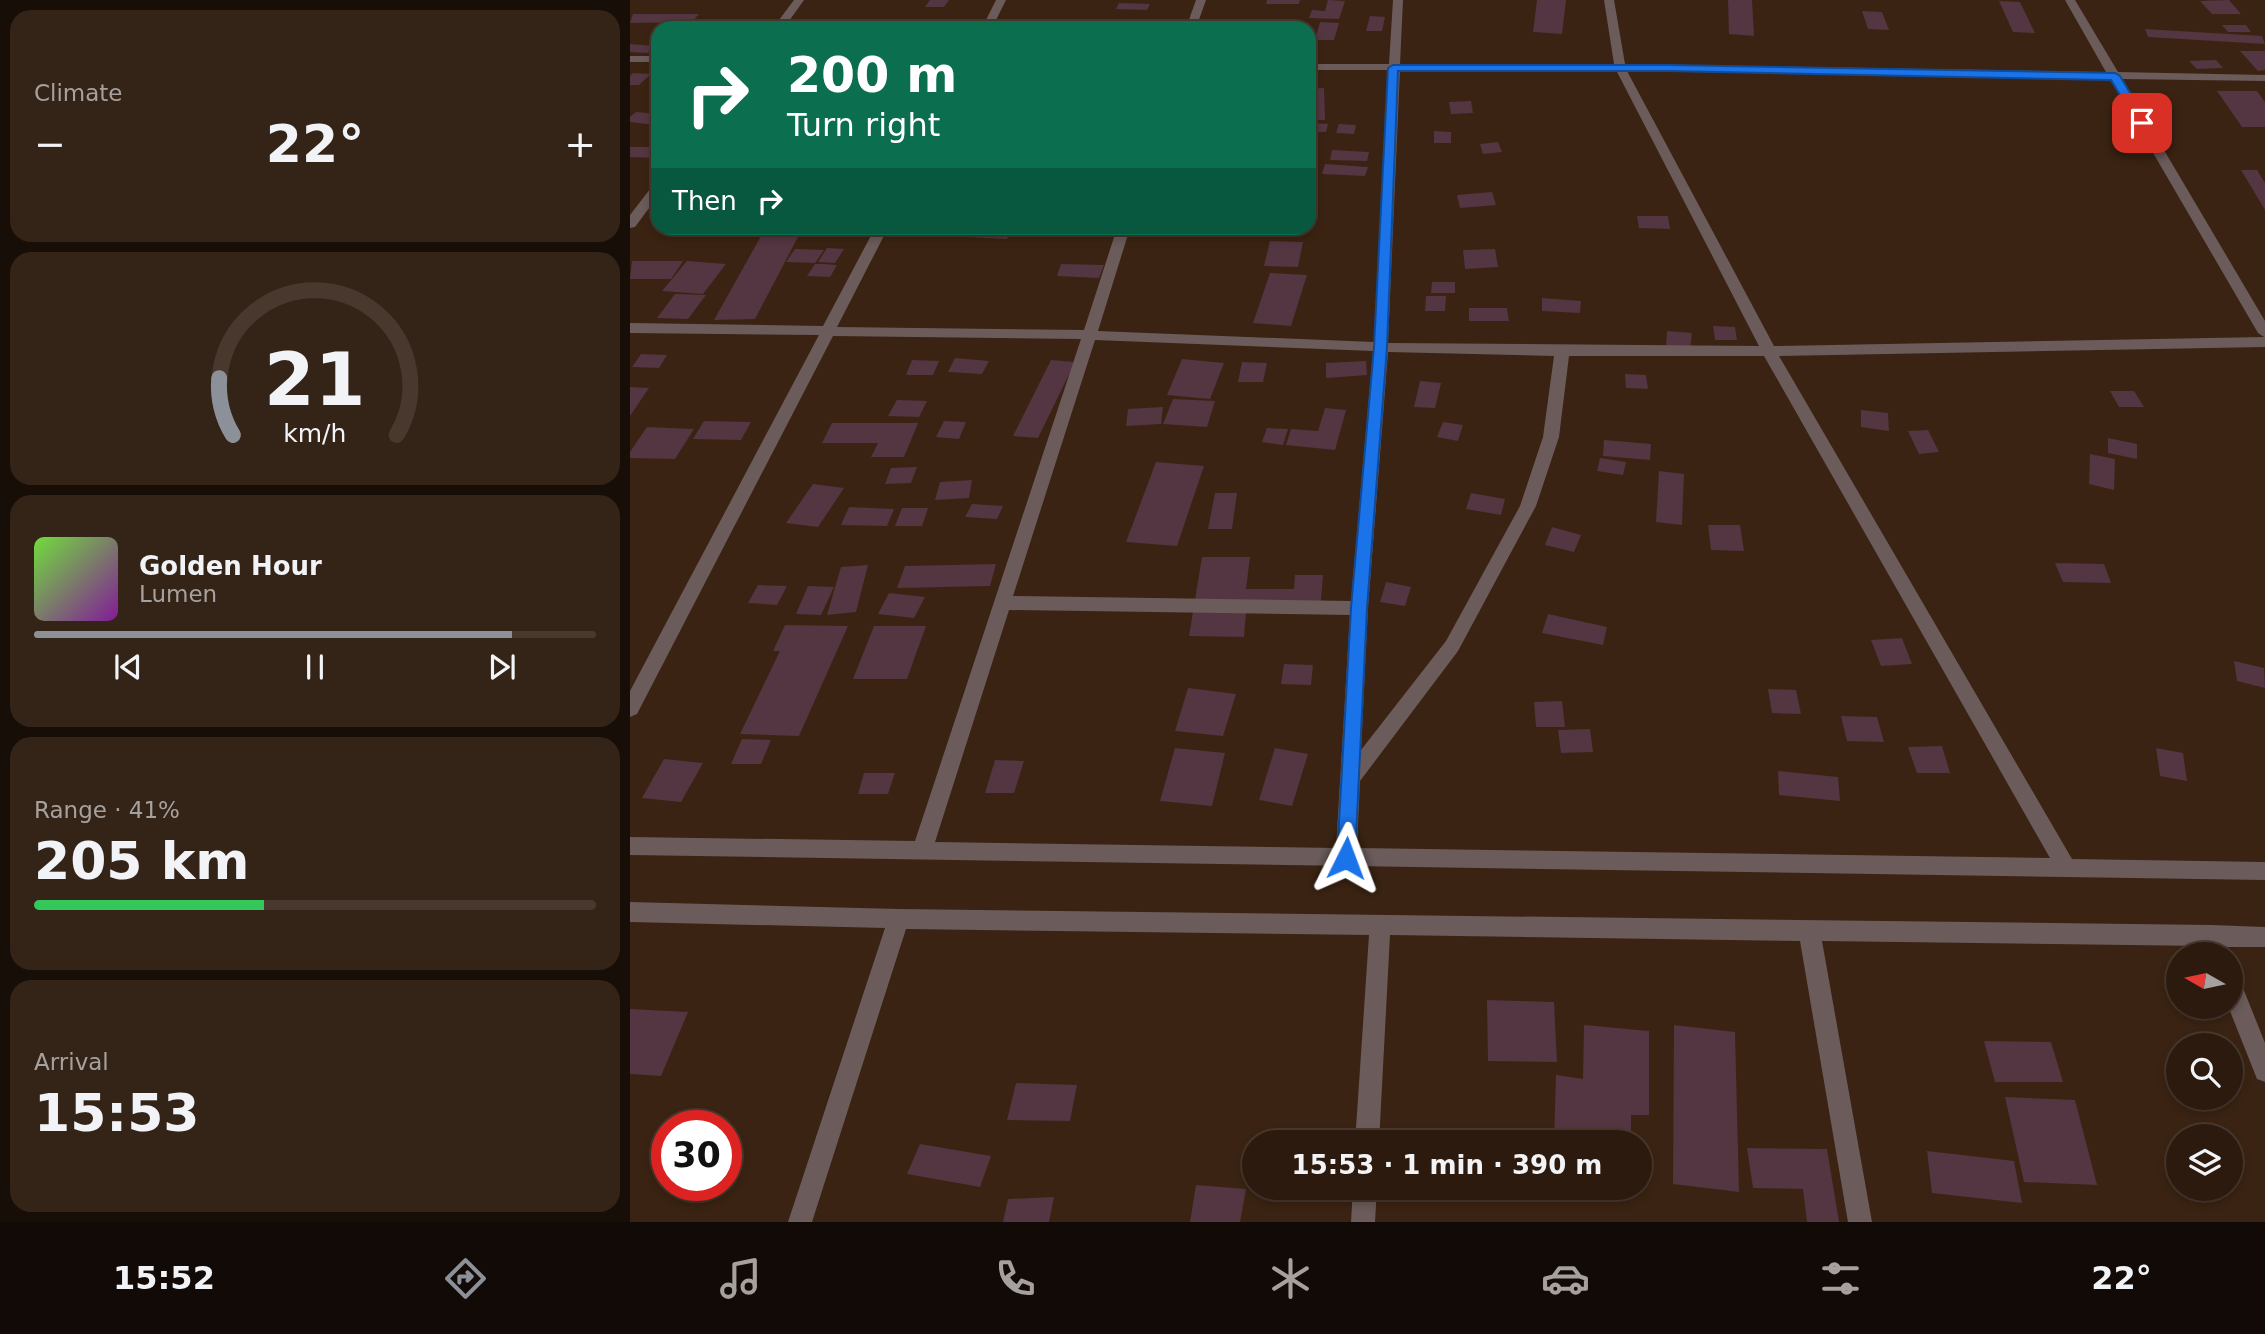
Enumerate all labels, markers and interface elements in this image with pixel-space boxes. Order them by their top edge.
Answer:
text: 200 m [787,47,957,104]
icon: right [672,49,763,140]
text: Climate [34,80,123,106]
pin [2112,93,2172,153]
icon: arrive [2123,104,2161,142]
text: Turn right [787,106,940,144]
text: 22° [266,114,364,174]
text: − [34,122,66,166]
text: + [564,122,596,166]
icon: right [751,182,789,220]
text: Then [672,186,737,216]
text: 21 [264,337,366,422]
text: km/h [283,418,347,447]
text: Golden Hour [139,551,322,581]
text: Lumen [139,581,217,607]
icon: previous [109,648,147,686]
icon: pause [296,648,334,686]
icon: next [483,648,521,686]
text: Range · 41% [34,797,180,823]
position arrow [1309,821,1383,895]
text: 205 km [34,831,249,891]
north arrow [2166,942,2244,1018]
map controls [2166,942,2243,1201]
button: search [2166,1033,2243,1110]
text: Arrival [34,1049,109,1075]
text: 15:53 [34,1083,200,1143]
speed limit sign: 30 [651,1110,742,1201]
button: layers [2166,1124,2243,1201]
text: 15:53 · 1 min · 390 m [1292,1150,1602,1180]
icon: directions [441,1254,490,1303]
icon: music [716,1254,765,1303]
icon: phone [991,1254,1040,1303]
icon: climate [1266,1254,1315,1303]
icon: car [1541,1254,1590,1303]
icon: filters [1816,1254,1865,1303]
text: 15:52 [113,1259,215,1297]
text: 22° [2091,1259,2152,1297]

